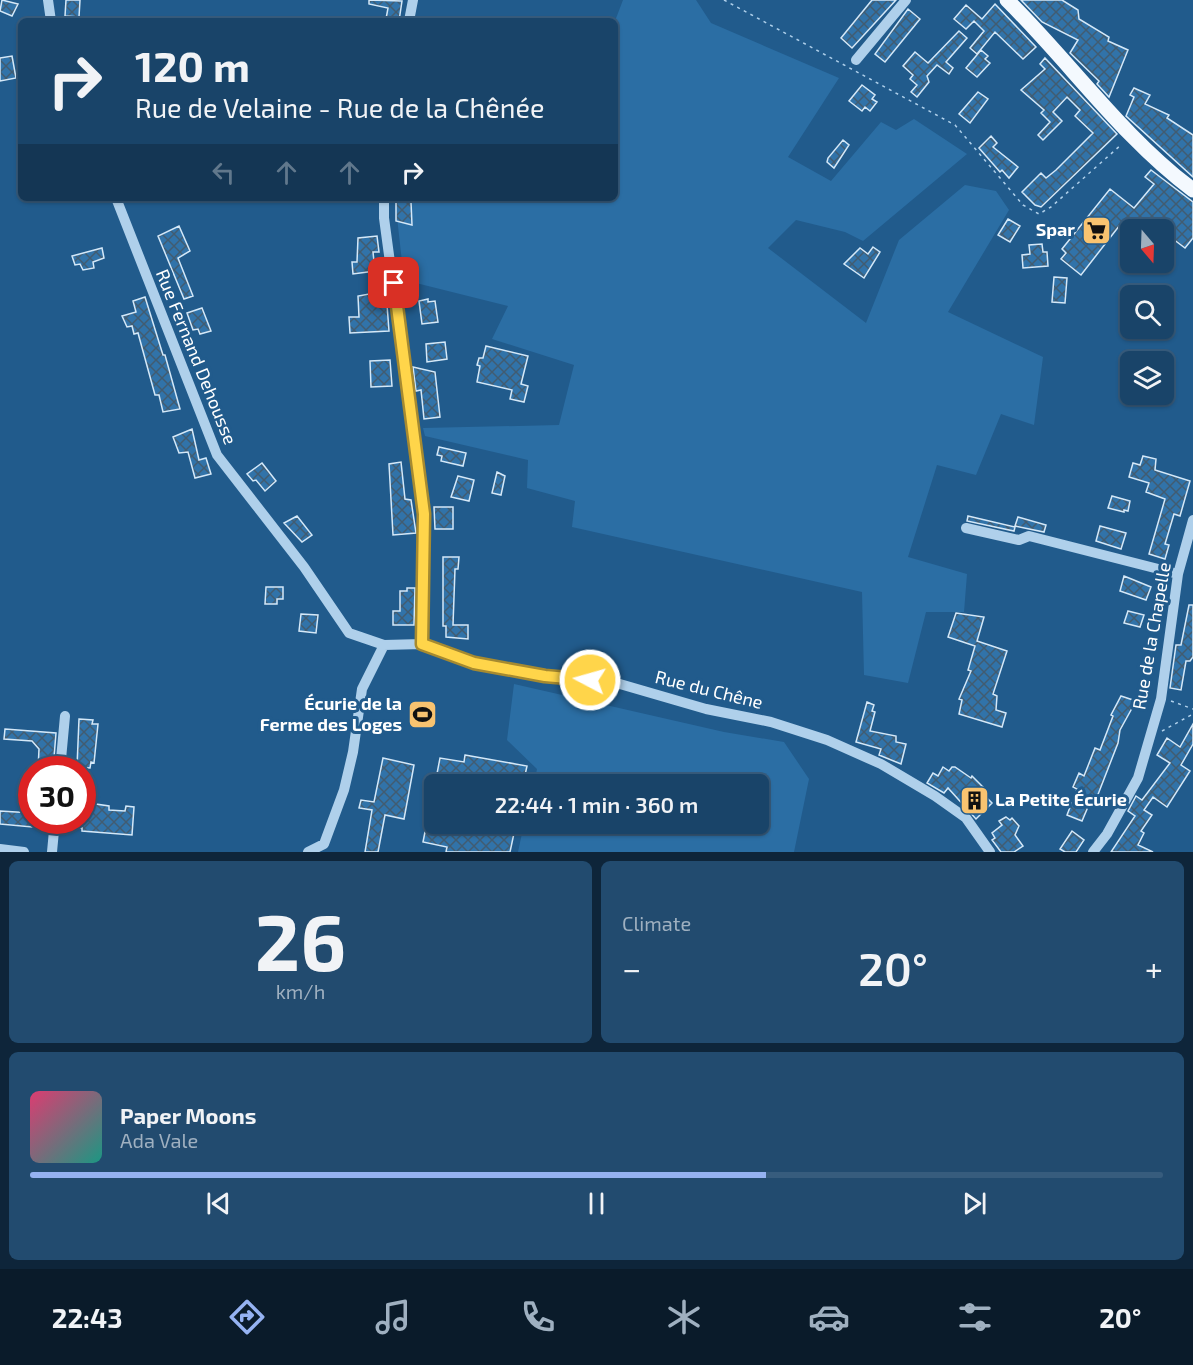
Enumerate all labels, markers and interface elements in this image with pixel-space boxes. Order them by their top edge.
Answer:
text: 120 m [135,40,250,90]
icon: right [36,42,114,120]
text: Rue de Velaine - Rue de la Chênée [135,91,544,123]
icon: left [207,156,240,189]
icon: ahead [270,156,303,189]
icon: ahead [333,156,366,189]
icon: right [396,156,429,189]
supermarket icon: Spar [1080,214,1112,246]
place label: Spar [1036,218,1075,240]
north arrow [1120,219,1174,273]
map controls [1120,219,1174,405]
pin [368,257,419,308]
street label: Rue Fernand Dehousse [152,266,242,447]
icon: arrive [377,266,410,299]
button: search [1120,285,1174,339]
button: layers [1120,351,1174,405]
street label: Rue de la Chapelle [1127,560,1175,711]
position arrow [558,648,622,712]
street label: Rue du Chêne [653,665,765,713]
place label: Écurie de la Ferme des Loges [260,692,402,735]
sports icon: Écurie de la Ferme des Loges [407,698,439,730]
speed limit sign: 30 [18,756,96,834]
building icon: La Petite Écurie [958,784,990,816]
place label: La Petite Écurie [995,788,1127,810]
text: 22:44 · 1 min · 360 m [495,791,698,817]
text: 26 [255,893,346,987]
text: Climate [622,911,691,935]
text: 20° [858,941,928,995]
text: − [622,948,641,988]
text: + [1145,948,1163,988]
text: km/h [276,979,325,1003]
text: Paper Moons [120,1102,256,1128]
text: Ada Vale [120,1128,198,1152]
icon: previous [202,1187,235,1220]
icon: pause [580,1187,613,1220]
icon: next [958,1187,991,1220]
icon: directions [226,1296,268,1338]
icon: music [372,1296,414,1338]
icon: phone [517,1296,559,1338]
icon: climate [663,1296,705,1338]
icon: car [808,1296,850,1338]
icon: filters [954,1296,996,1338]
text: 22:43 [52,1301,123,1333]
text: 20° [1099,1301,1141,1333]

